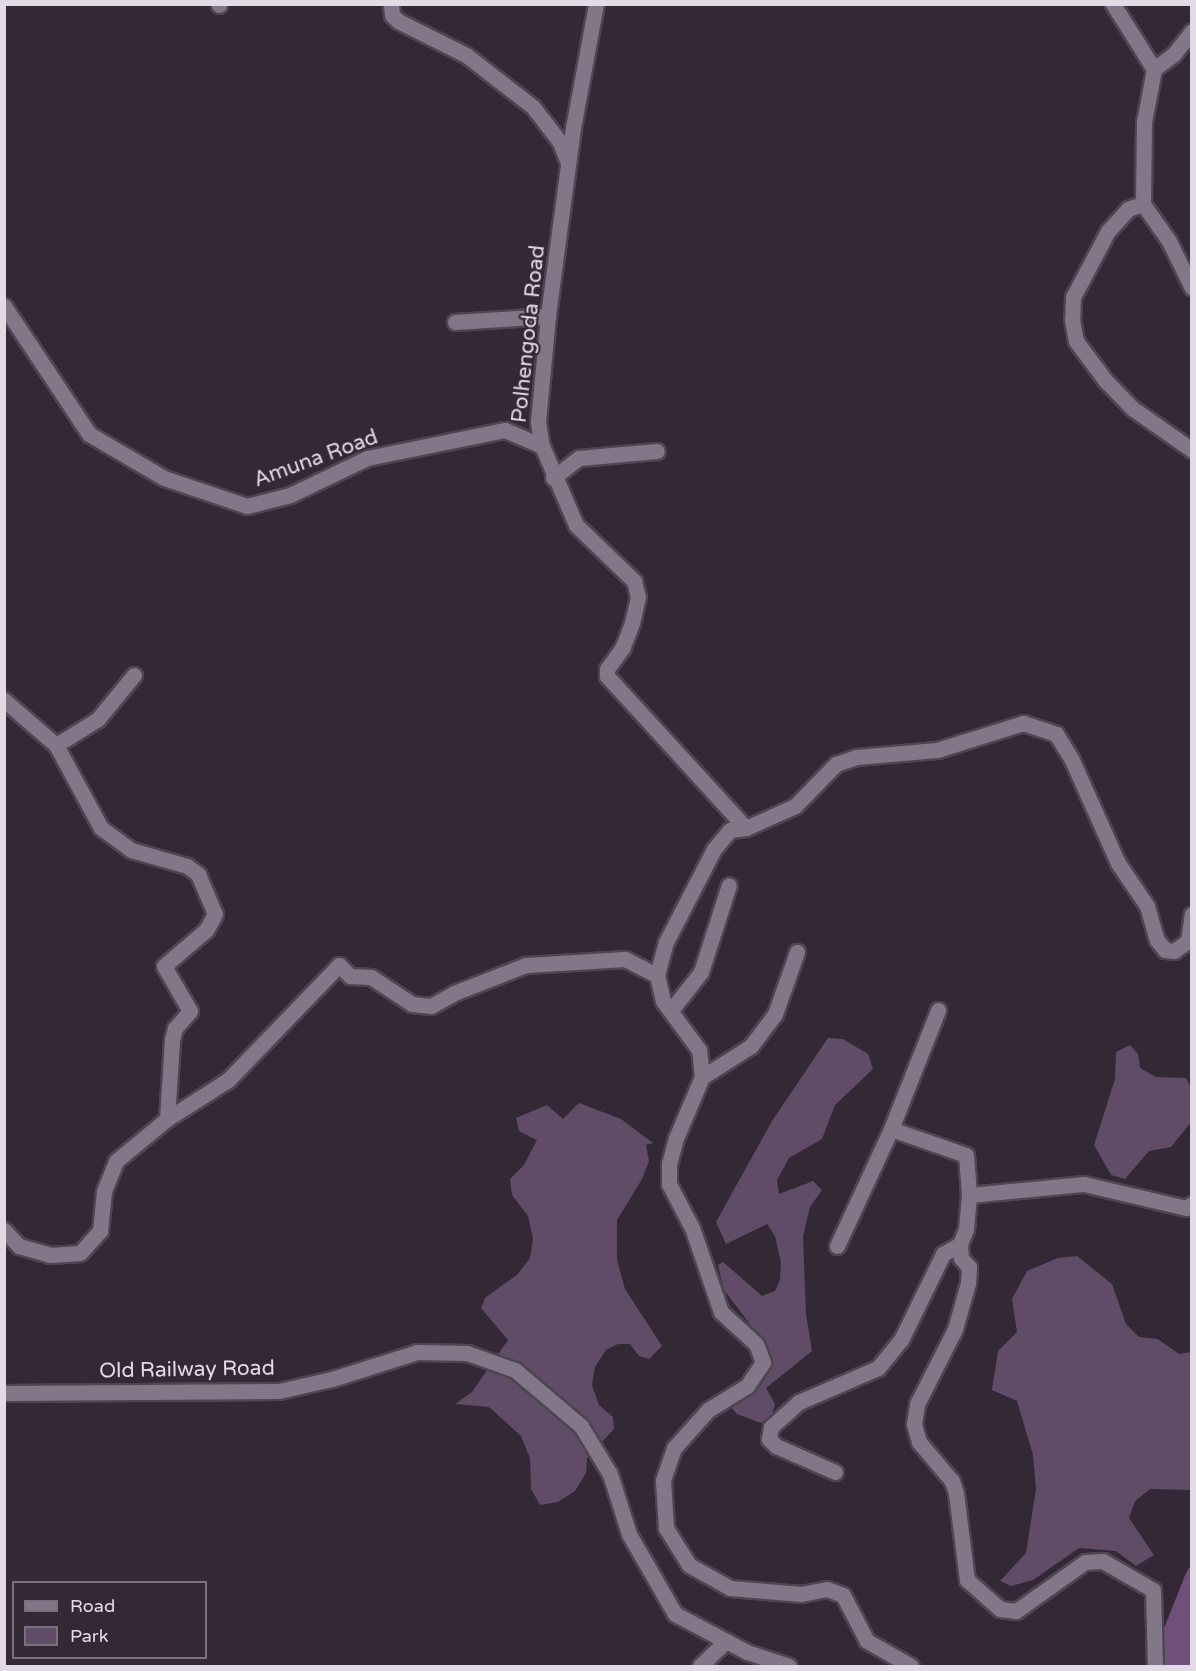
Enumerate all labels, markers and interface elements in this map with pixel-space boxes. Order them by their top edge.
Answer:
street label: Polhengoda Road [507,244,551,424]
street label: Amuna Road [250,425,382,493]
street label: Old Railway Road [99,1356,275,1384]
legend [12,1581,207,1659]
text: Road [70,1595,115,1617]
text: Park [70,1625,108,1647]

